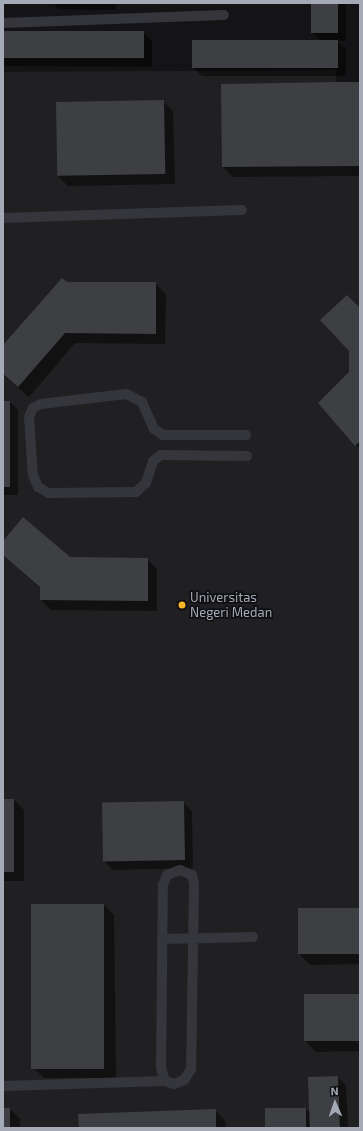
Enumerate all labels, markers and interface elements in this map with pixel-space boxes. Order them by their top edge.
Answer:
place label: Universitas Negeri Medan [190,590,272,621]
marker: Universitas Negeri Medan [177,600,187,610]
north arrow [315,1083,355,1123]
text: N [330,1084,339,1097]

